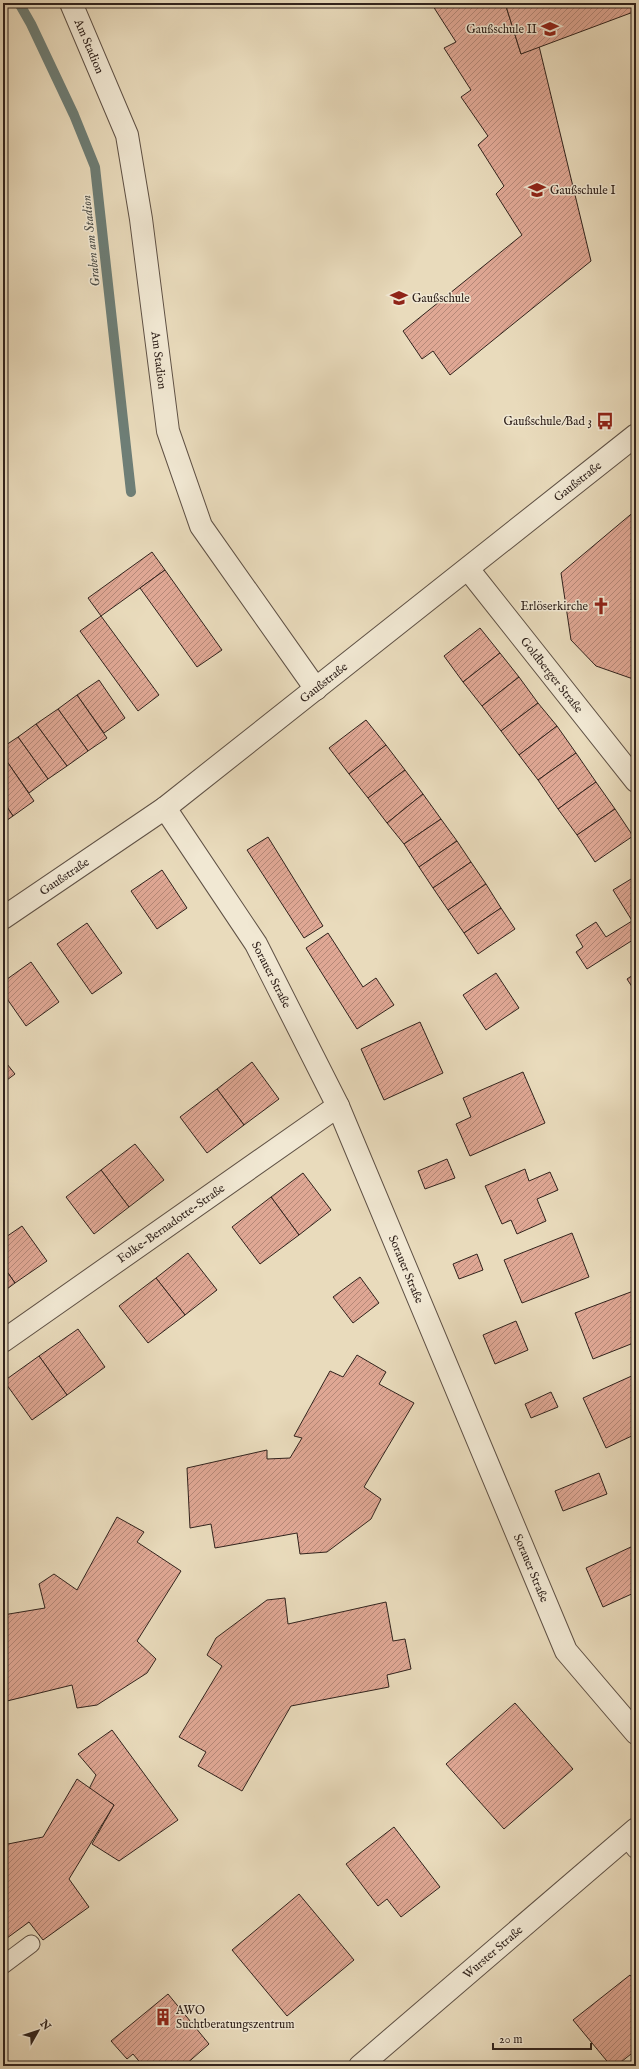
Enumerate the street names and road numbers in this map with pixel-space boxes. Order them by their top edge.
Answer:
street label: Am Stadion [70,16,107,77]
street label: Am Stadion [147,330,170,391]
street label: Gaußstraße [551,458,605,505]
street label: Goldberger Straße [517,634,586,716]
street label: Gaußstraße [297,659,351,706]
street label: Gaußstraße [37,854,93,899]
street label: Sorauer Straße [248,939,294,1011]
street label: Folke-Bernadotte-Straße [114,1181,228,1267]
street label: Sorauer Straße [385,1233,427,1306]
street label: Sorauer Straße [510,1532,552,1605]
street label: Wurster Straße [460,1922,527,1982]

